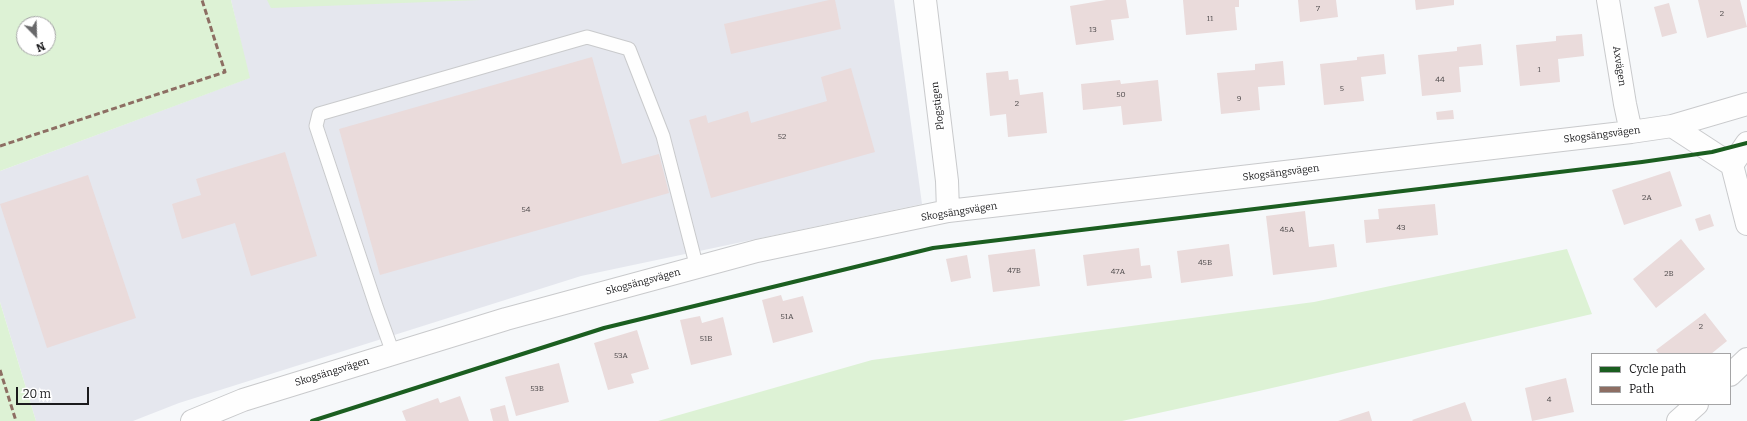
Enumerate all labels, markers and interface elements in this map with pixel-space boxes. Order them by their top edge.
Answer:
house number: 7 [1316,4,1320,14]
house number: 2 [1720,9,1724,19]
house number: 11 [1207,14,1213,24]
north arrow [16,16,56,56]
house number: 13 [1089,25,1097,35]
text: N [34,39,47,54]
street label: Axvägen [1610,45,1628,87]
house number: 1 [1537,65,1541,75]
house number: 44 [1435,75,1445,85]
street label: Plogstigen [929,81,947,131]
house number: 5 [1340,84,1344,94]
house number: 50 [1116,90,1126,100]
house number: 9 [1237,94,1241,104]
house number: 2 [1015,99,1019,109]
street label: Skogsängsvägen [1563,124,1641,146]
house number: 52 [778,132,786,142]
street label: Skogsängsvägen [1242,162,1320,184]
house number: 2A [1642,193,1652,203]
street label: Skogsängsvägen [920,200,998,224]
house number: 54 [522,205,530,215]
house number: 43 [1396,223,1406,233]
house number: 45A [1280,225,1294,235]
house number: 45B [1198,258,1212,268]
street label: Skogsängsvägen [604,266,682,298]
house number: 47B [1007,266,1021,276]
house number: 47A [1111,267,1125,277]
house number: 2B [1664,269,1674,279]
house number: 51A [780,312,794,322]
house number: 2 [1699,322,1703,332]
house number: 51B [700,334,712,344]
house number: 53A [614,351,628,361]
legend [1591,353,1731,405]
street label: Skogsängsvägen [293,355,371,389]
text: Cycle path [1629,362,1686,376]
scale bar [18,379,91,405]
text: Path [1629,382,1654,396]
house number: 53B [530,384,544,394]
text: 20 m [23,387,51,401]
house number: 4 [1547,395,1551,405]

